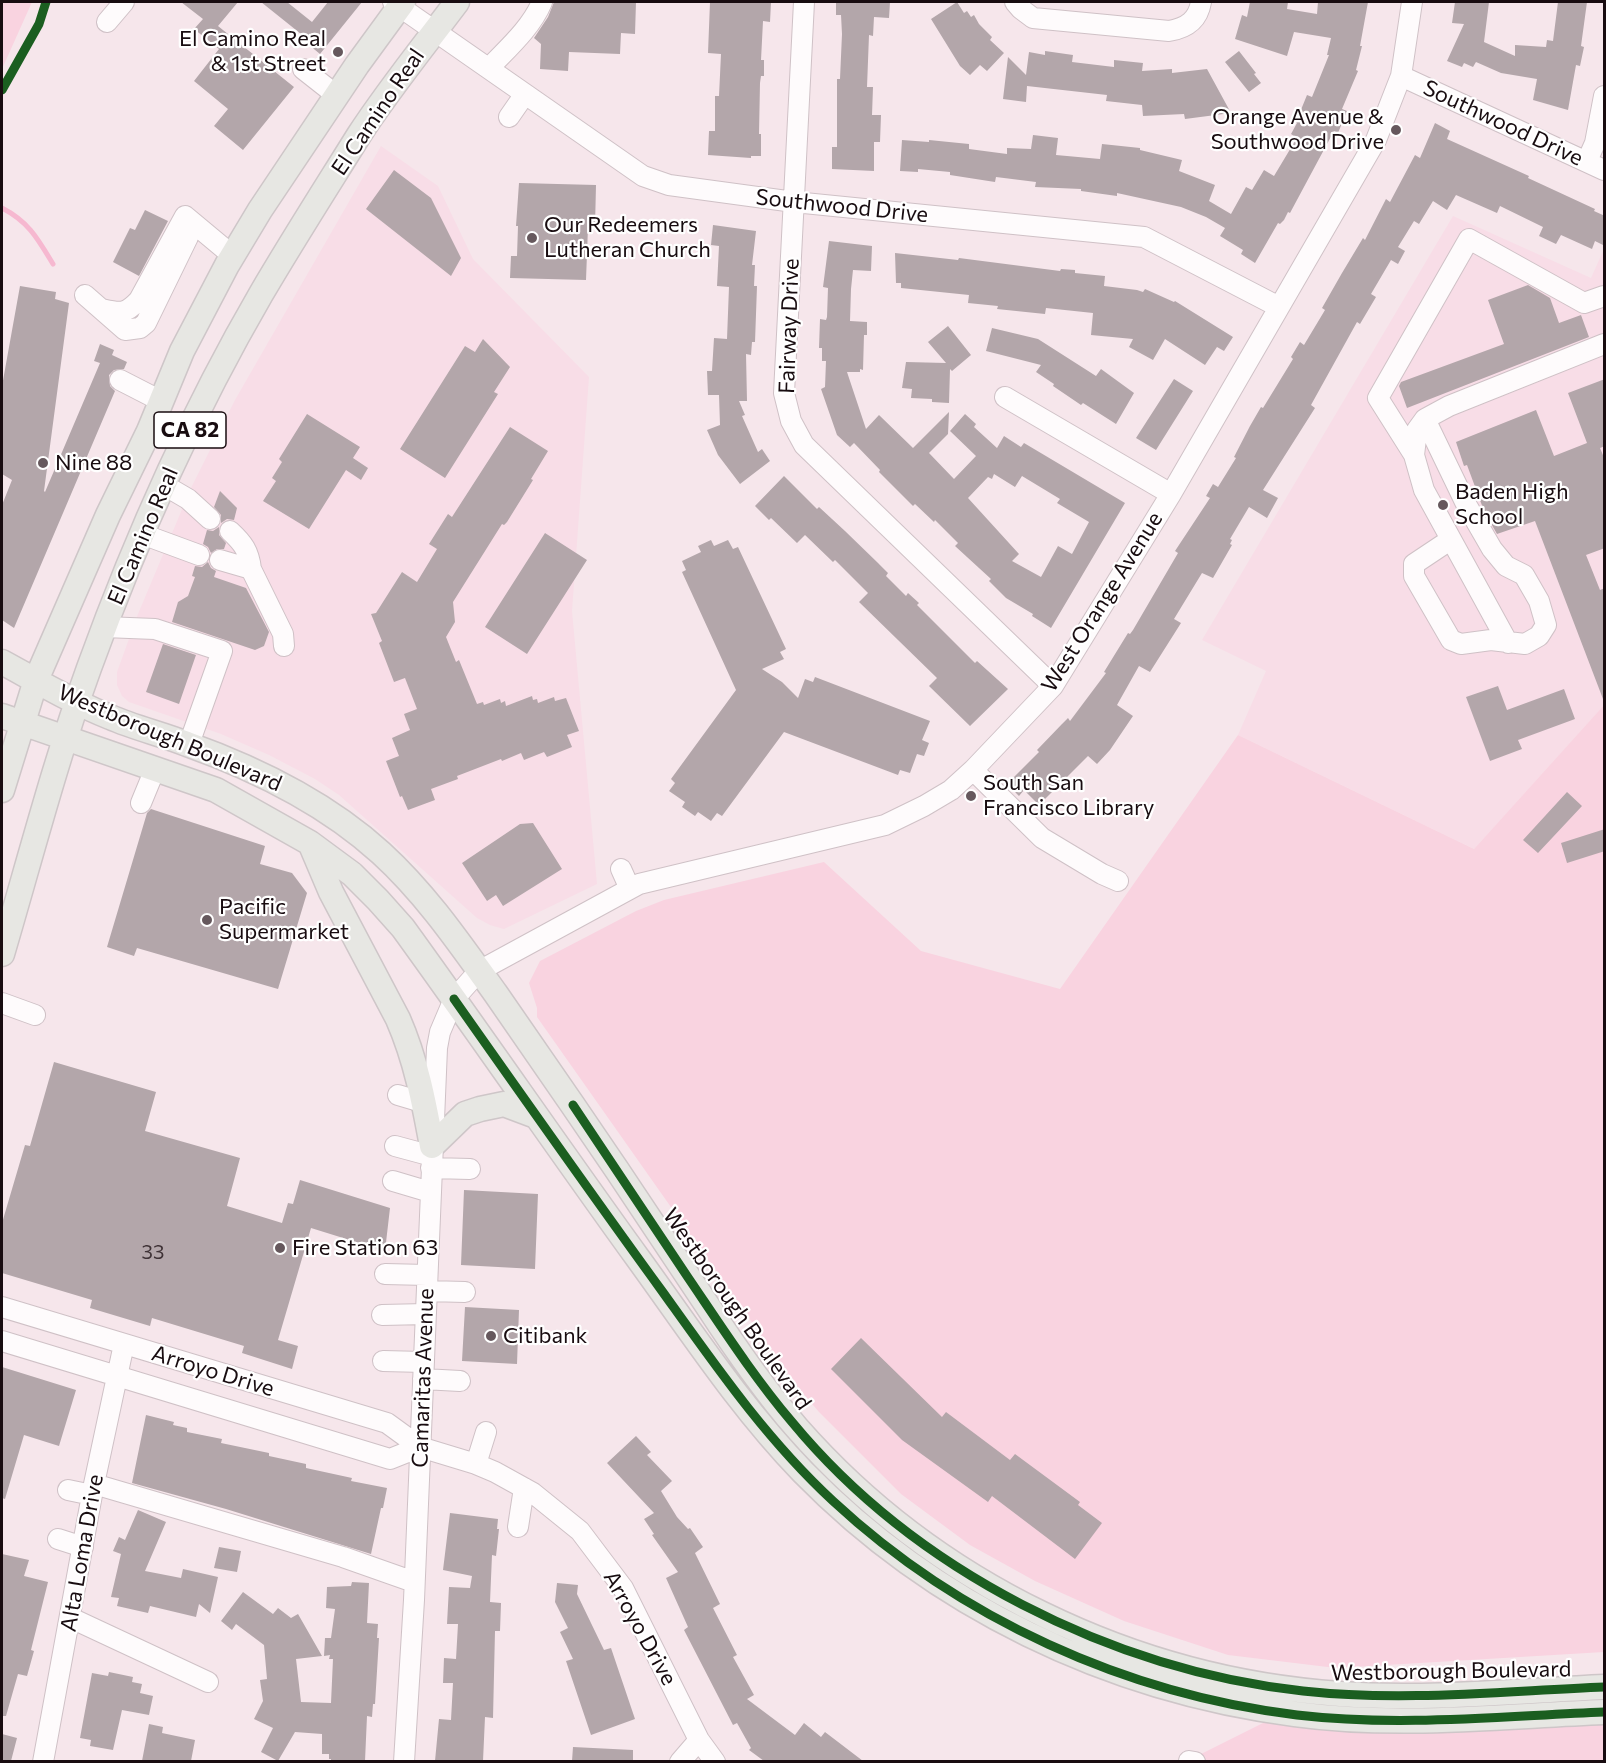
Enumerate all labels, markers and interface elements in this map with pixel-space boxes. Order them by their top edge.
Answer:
place label: El Camino Real & 1st Street [179,26,326,78]
street label: El Camino Real [326,44,430,180]
marker: El Camino Real & 1st Street [331,45,345,59]
street label: Southwood Drive [1419,74,1587,172]
place label: Orange Avenue & Southwood Drive [1211,104,1384,156]
marker: Orange Avenue & Southwood Drive [1389,123,1403,137]
street label: Southwood Drive [754,184,930,228]
place label: Our Redeemers Lutheran Church [544,212,711,264]
marker: Our Redeemers Lutheran Church [525,231,539,245]
street label: Fairway Drive [773,258,805,394]
road number: CA 82 [154,412,226,448]
place label: Nine 88 [55,450,132,476]
marker: Nine 88 [36,456,50,470]
street label: El Camino Real [102,463,184,609]
place label: Baden High School [1455,479,1569,530]
marker: Baden High School [1436,498,1450,512]
street label: West Orange Avenue [1036,507,1168,697]
street label: Westborough Boulevard [54,679,286,797]
place label: South San Francisco Library [983,770,1154,822]
marker: South San Francisco Library [964,789,978,803]
place label: Pacific Supermarket [219,894,349,945]
marker: Pacific Supermarket [200,913,214,927]
street label: Westborough Boulevard [657,1203,817,1415]
place label: Fire Station 63 [292,1235,438,1261]
house number: 33 [142,1240,164,1264]
marker: Fire Station 63 [273,1241,287,1255]
street label: Camaritas Avenue [407,1288,439,1468]
place label: Citibank [503,1323,587,1349]
marker: Citibank [484,1329,498,1343]
street label: Arroyo Drive [149,1340,277,1402]
street label: Alta Loma Drive [55,1472,109,1634]
street label: Arroyo Drive [598,1566,682,1690]
street label: Westborough Boulevard [1331,1656,1571,1686]

